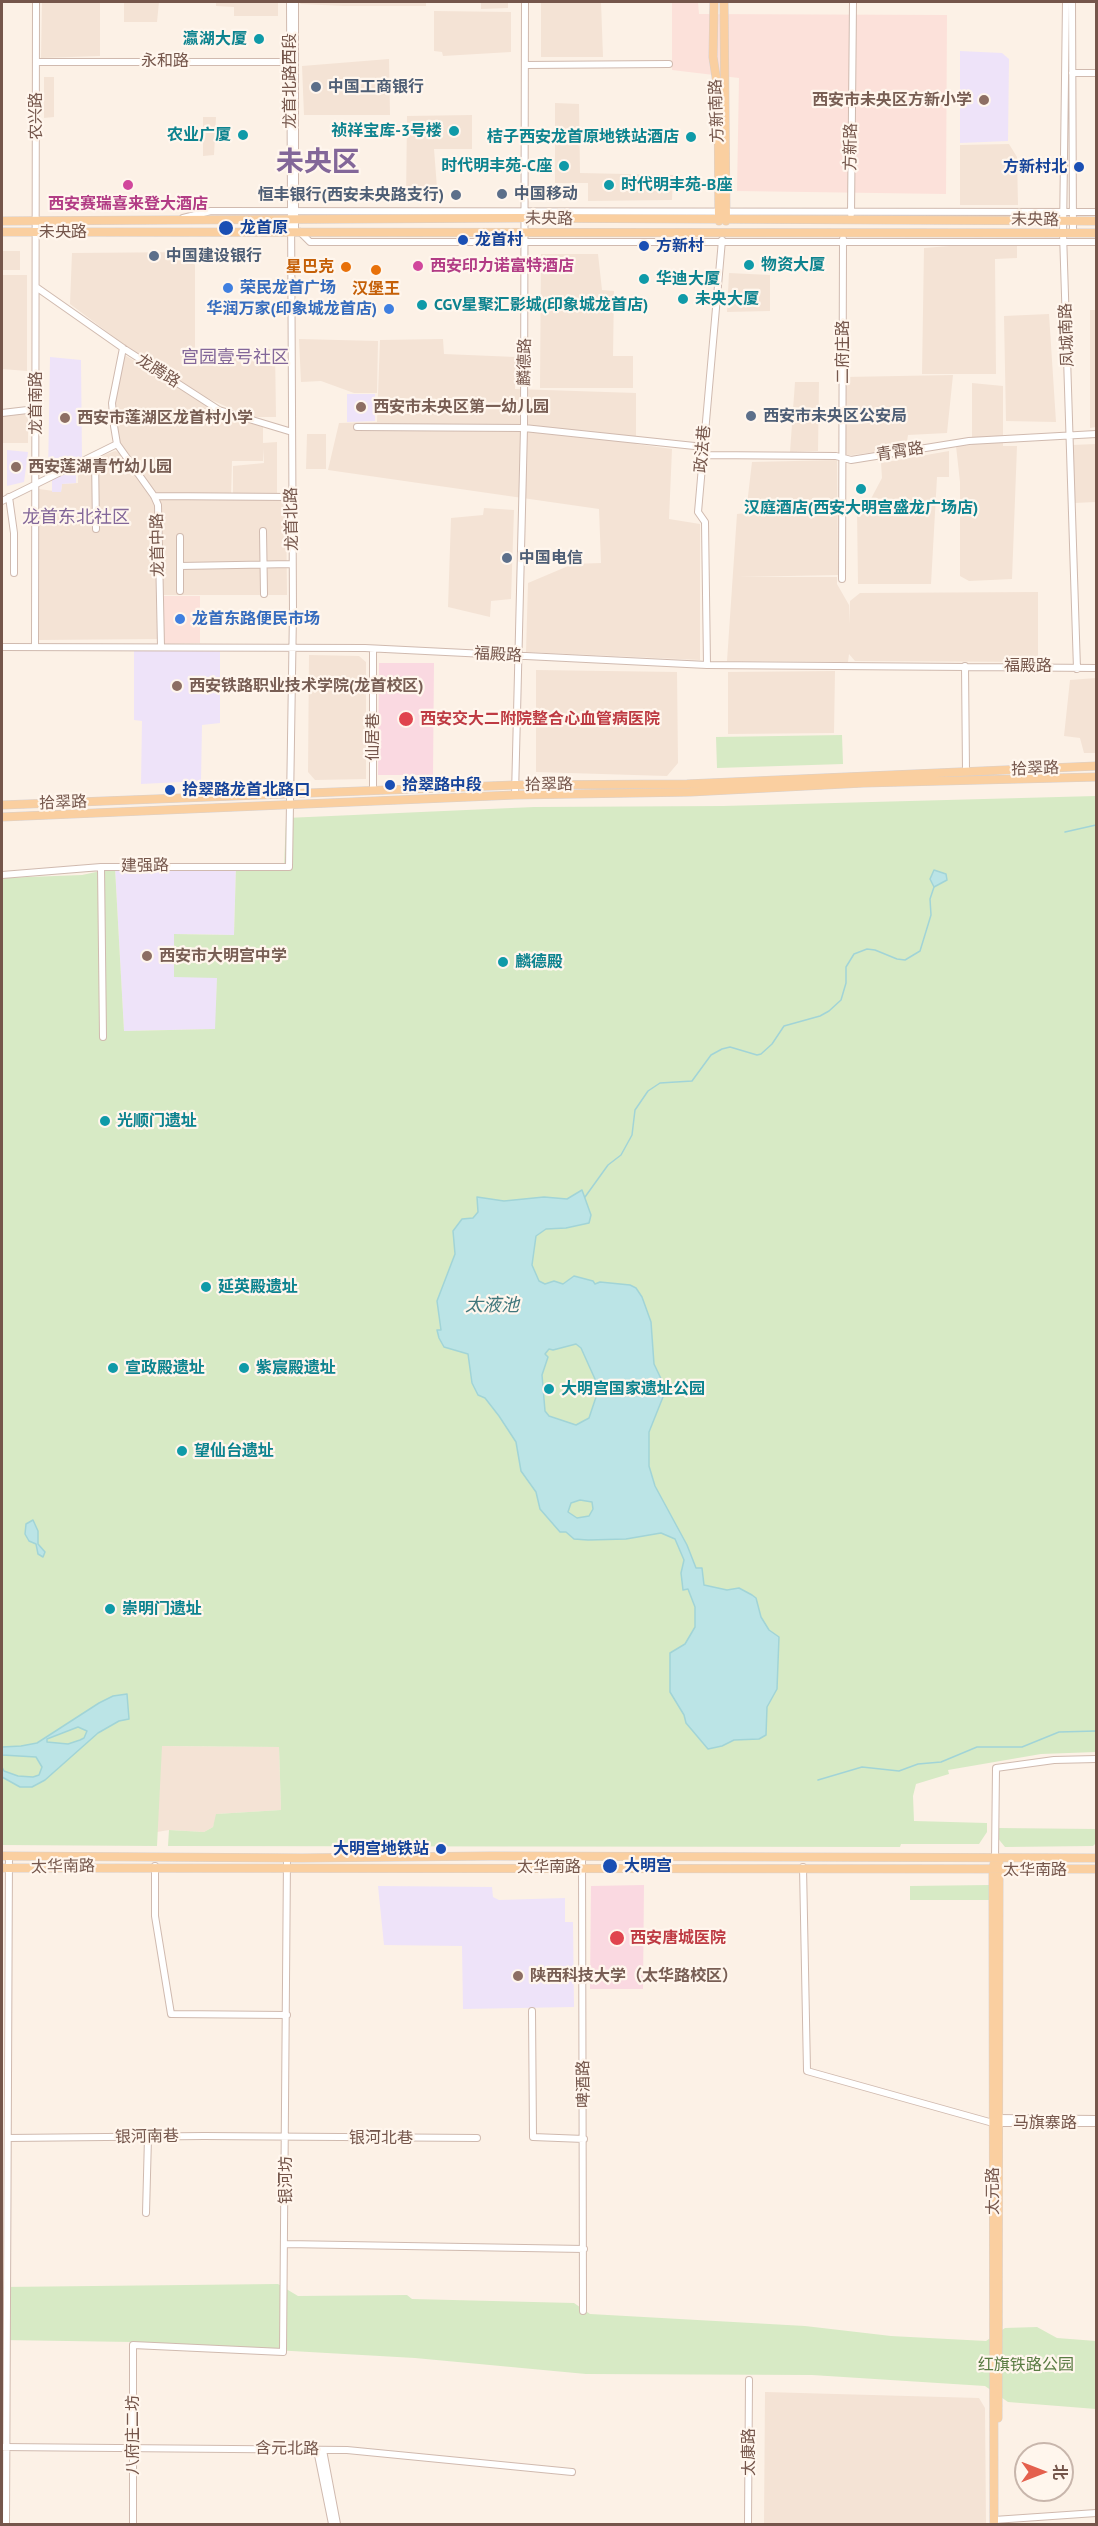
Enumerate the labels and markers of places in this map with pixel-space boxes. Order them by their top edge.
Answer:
place label: 瀛湖大厦 [183,29,247,49]
marker: 瀛湖大厦 [252,32,266,46]
place label: 中国工商银行 [328,77,424,97]
marker: 中国工商银行 [309,80,323,94]
place label: 西安市未央区方新小学 [812,90,972,110]
marker: 西安市未央区方新小学 [977,93,991,107]
place label: 祯祥宝库-3号楼 [331,121,442,141]
marker: 祯祥宝库-3号楼 [447,124,461,138]
place label: 农业广厦 [167,125,231,145]
place label: 桔子西安龙首原地铁站酒店 [487,127,679,147]
marker: 农业广厦 [236,128,250,142]
marker: 桔子西安龙首原地铁站酒店 [684,130,698,144]
place label: 时代明丰苑-C座 [441,156,552,176]
place label: 方新村北 [1003,157,1067,177]
marker: 时代明丰苑-C座 [557,159,571,173]
marker: 方新村北 [1072,160,1086,174]
place label: 时代明丰苑-B座 [621,175,732,195]
marker: 西安赛瑞喜来登大酒店 [121,178,135,192]
marker: 时代明丰苑-B座 [602,178,616,192]
place label: 中国移动 [514,184,578,204]
place label: 恒丰银行(西安未央路支行) [258,185,444,205]
marker: 中国移动 [495,187,509,201]
marker: 恒丰银行(西安未央路支行) [449,188,463,202]
place label: 西安赛瑞喜来登大酒店 [48,194,208,214]
place label: 龙首原 [240,218,288,238]
marker: 龙首原 [217,219,235,237]
place label: 龙首村 [475,230,523,250]
marker: 龙首村 [456,233,470,247]
place label: 方新村 [656,236,704,256]
marker: 方新村 [637,239,651,253]
place label: 中国建设银行 [166,246,262,266]
marker: 中国建设银行 [147,249,161,263]
place label: 物资大厦 [761,255,825,275]
place label: 西安印力诺富特酒店 [430,256,574,276]
place label: 星巴克 [286,257,334,277]
marker: 物资大厦 [742,258,756,272]
marker: 西安印力诺富特酒店 [411,259,425,273]
marker: 星巴克 [339,260,353,274]
marker: 汉堡王 [369,263,383,277]
place label: 华迪大厦 [656,269,720,289]
marker: 华迪大厦 [637,272,651,286]
place label: 荣民龙首广场 [240,278,336,298]
place label: 汉堡王 [352,279,400,299]
marker: 荣民龙首广场 [221,281,235,295]
place label: 未央大厦 [695,289,759,309]
marker: 未央大厦 [676,292,690,306]
place label: CGV星聚汇影城(印象城龙首店) [434,295,648,315]
marker: CGV星聚汇影城(印象城龙首店) [415,298,429,312]
place label: 华润万家(印象城龙首店) [207,299,377,319]
marker: 华润万家(印象城龙首店) [382,302,396,316]
place label: 西安市未央区第一幼儿园 [373,397,549,417]
marker: 西安市未央区第一幼儿园 [354,400,368,414]
place label: 西安市未央区公安局 [763,406,907,426]
place label: 西安市莲湖区龙首村小学 [77,408,253,428]
marker: 西安市未央区公安局 [744,409,758,423]
marker: 西安市莲湖区龙首村小学 [58,411,72,425]
place label: 西安莲湖青竹幼儿园 [28,457,172,477]
marker: 西安莲湖青竹幼儿园 [9,460,23,474]
marker: 汉庭酒店(西安大明宫盛龙广场店) [854,482,868,496]
place label: 汉庭酒店(西安大明宫盛龙广场店) [744,498,978,518]
place label: 中国电信 [519,548,583,568]
marker: 中国电信 [500,551,514,565]
place label: 龙首东路便民市场 [192,609,320,629]
marker: 龙首东路便民市场 [173,612,187,626]
place label: 西安铁路职业技术学院(龙首校区) [189,676,423,696]
marker: 西安铁路职业技术学院(龙首校区) [170,679,184,693]
place label: 西安交大二附院整合心血管病医院 [420,709,660,729]
marker: 西安交大二附院整合心血管病医院 [397,710,415,728]
place label: 拾翠路中段 [402,775,482,795]
marker: 拾翠路中段 [383,778,397,792]
place label: 拾翠路龙首北路口 [182,780,310,800]
marker: 拾翠路龙首北路口 [163,783,177,797]
place label: 西安市大明宫中学 [159,946,287,966]
marker: 西安市大明宫中学 [140,949,154,963]
place label: 麟德殿 [515,952,563,972]
marker: 麟德殿 [496,955,510,969]
place label: 光顺门遗址 [117,1111,197,1131]
marker: 光顺门遗址 [98,1114,112,1128]
place label: 延英殿遗址 [218,1277,298,1297]
marker: 延英殿遗址 [199,1280,213,1294]
place label: 宣政殿遗址 [125,1358,205,1378]
place label: 紫宸殿遗址 [256,1358,336,1378]
marker: 宣政殿遗址 [106,1361,120,1375]
marker: 紫宸殿遗址 [237,1361,251,1375]
place label: 大明宫国家遗址公园 [561,1379,705,1399]
marker: 大明宫国家遗址公园 [542,1382,556,1396]
place label: 望仙台遗址 [194,1441,274,1461]
marker: 望仙台遗址 [175,1444,189,1458]
place label: 崇明门遗址 [122,1599,202,1619]
marker: 崇明门遗址 [103,1602,117,1616]
place label: 大明宫地铁站 [333,1839,429,1859]
marker: 大明宫地铁站 [434,1842,448,1856]
place label: 大明宫 [624,1856,672,1876]
marker: 大明宫 [601,1857,619,1875]
place label: 西安唐城医院 [630,1928,726,1948]
marker: 西安唐城医院 [608,1929,626,1947]
place label: 陕西科技大学（太华路校区） [530,1966,738,1986]
marker: 陕西科技大学（太华路校区） [511,1969,525,1983]

